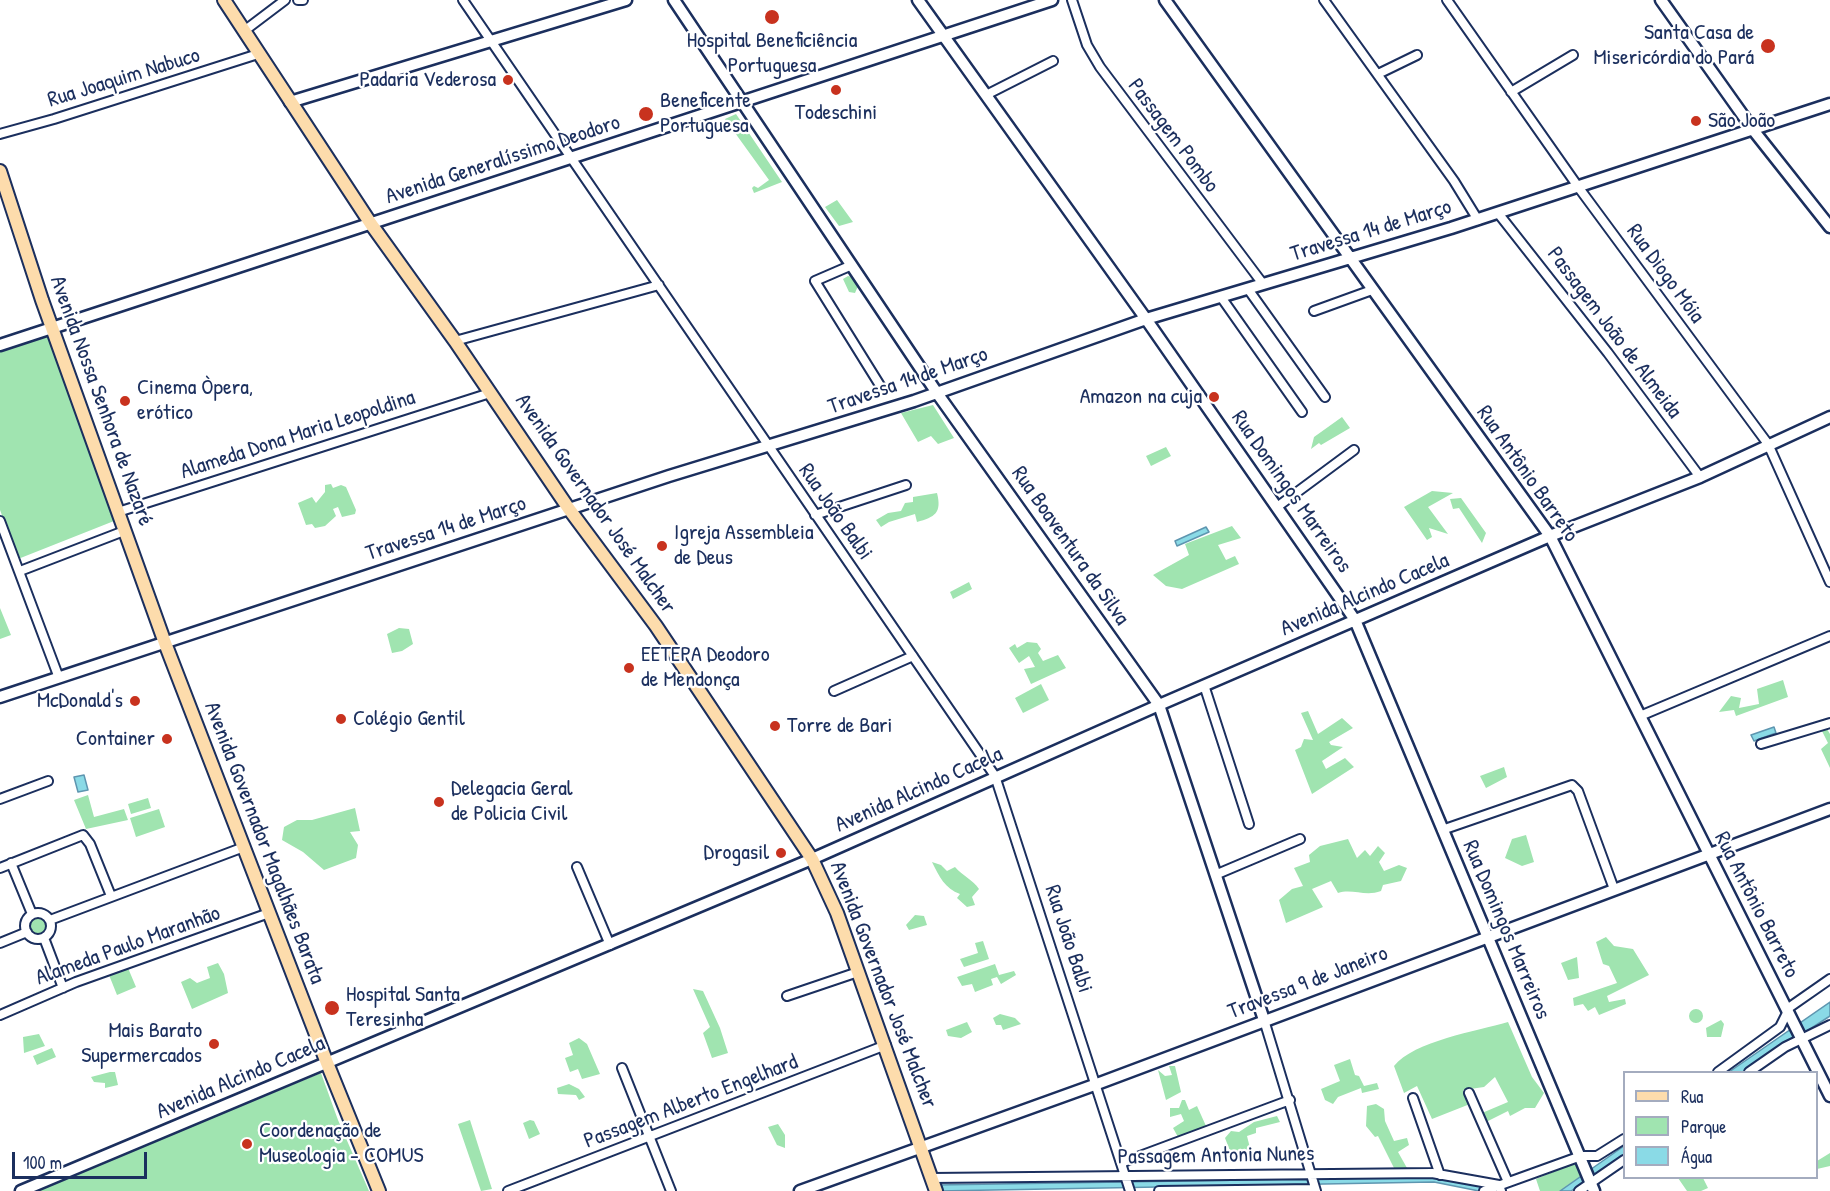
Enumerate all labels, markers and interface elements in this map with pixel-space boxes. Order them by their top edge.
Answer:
marker: Hospital Beneficiência Portuguesa [763,8,781,26]
place label: Santa Casa de Misericórdia do Pará [1593,20,1754,72]
place label: Hospital Beneficiência Portuguesa [687,28,857,80]
marker: Santa Casa de Misericórdia do Pará [1759,37,1777,55]
street label: Rua Joaquim Nabuco [45,42,203,114]
place label: Padaria Vederosa [360,67,496,93]
marker: Padaria Vederosa [501,73,515,87]
street label: Passagem Pombo [1122,74,1224,198]
marker: Todeschini [829,83,843,97]
place label: Beneficente Portuguesa [660,88,751,140]
place label: Todeschini [795,100,877,126]
marker: Beneficente Portuguesa [637,105,655,123]
place label: São João [1708,108,1775,134]
street label: Avenida Generalíssimo Deodoro [382,110,624,210]
marker: São João [1689,114,1703,128]
street label: Travessa 14 de Março [1287,194,1455,268]
street label: Rua Diogo Móia [1620,219,1710,329]
street label: Passagem João de Almeida [1541,242,1687,424]
street label: Avenida Nossa Senhora de Nazaré [44,273,158,529]
street label: Travessa 14 de Março [825,341,991,421]
place label: Cinema Òpera, erótico [137,375,253,427]
place label: Amazon na cuja [1080,384,1202,410]
street label: Alameda Dona Maria Leopoldina [177,385,419,485]
street label: Avenida Governador José Malcher [509,389,681,619]
marker: Amazon na cuja [1207,390,1221,404]
marker: Cinema Òpera, erótico [118,394,132,408]
street label: Rua Antônio Barreto [1470,401,1584,547]
street label: Rua Domingos Marreiros [1225,406,1357,578]
street label: Rua João Balbi [792,459,878,565]
street label: Rua Boaventura da Silva [1005,462,1135,630]
street label: Travessa 14 de Março [363,491,529,567]
place label: Igreja Assembleia de Deus [674,520,814,572]
marker: Igreja Assembleia de Deus [655,539,669,553]
street label: Avenida Alcindo Cacela [1277,548,1453,642]
place label: EETEPA Deodoro de Mendonça [641,642,770,694]
marker: EETEPA Deodoro de Mendonça [622,661,636,675]
place label: McDonald's [37,688,123,714]
marker: McDonald's [128,694,142,708]
street label: Avenida Governador Magalhães Barata [198,698,330,988]
place label: Colégio Gentil [353,706,465,732]
marker: Colégio Gentil [334,712,348,726]
place label: Torre de Bari [787,713,892,739]
marker: Torre de Bari [768,719,782,733]
place label: Container [76,726,155,752]
marker: Container [160,732,174,746]
street label: Avenida Alcindo Cacela [831,741,1007,839]
place label: Delegacia Geral de Policia Civil [451,776,573,828]
marker: Delegacia Geral de Policia Civil [432,795,446,809]
street label: Rua Antônio Barreto [1708,828,1804,982]
street label: Rua Domingos Marreiros [1456,836,1556,1024]
place label: Drogasil [704,840,769,866]
marker: Drogasil [774,846,788,860]
street label: Avenida Governador José Malcher [824,858,942,1112]
street label: Rua João Balbi [1038,882,1098,996]
street label: Alameda Paulo Maranhão [32,900,224,992]
street label: Travessa 9 de Janeiro [1224,940,1392,1026]
place label: Hospital Santa Teresinha [346,982,460,1034]
marker: Hospital Santa Teresinha [323,999,341,1017]
place label: Mais Barato Supermercados [81,1018,202,1070]
street label: Avenida Alcindo Cacela [153,1031,329,1125]
marker: Mais Barato Supermercados [207,1037,221,1051]
street label: Passagem Alberto Engelhard [580,1049,802,1155]
legend [1623,1071,1818,1179]
text: Rua [1681,1084,1703,1109]
text: Parque [1681,1114,1726,1139]
place label: Coordenação de Museologia - COMUS [259,1118,424,1170]
marker: Coordenação de Museologia - COMUS [240,1137,254,1151]
scale bar [15,1140,150,1178]
street label: Passagem Antonia Nunes [1117,1141,1315,1171]
text: Água [1681,1144,1712,1169]
text: 100 m [23,1150,62,1175]

